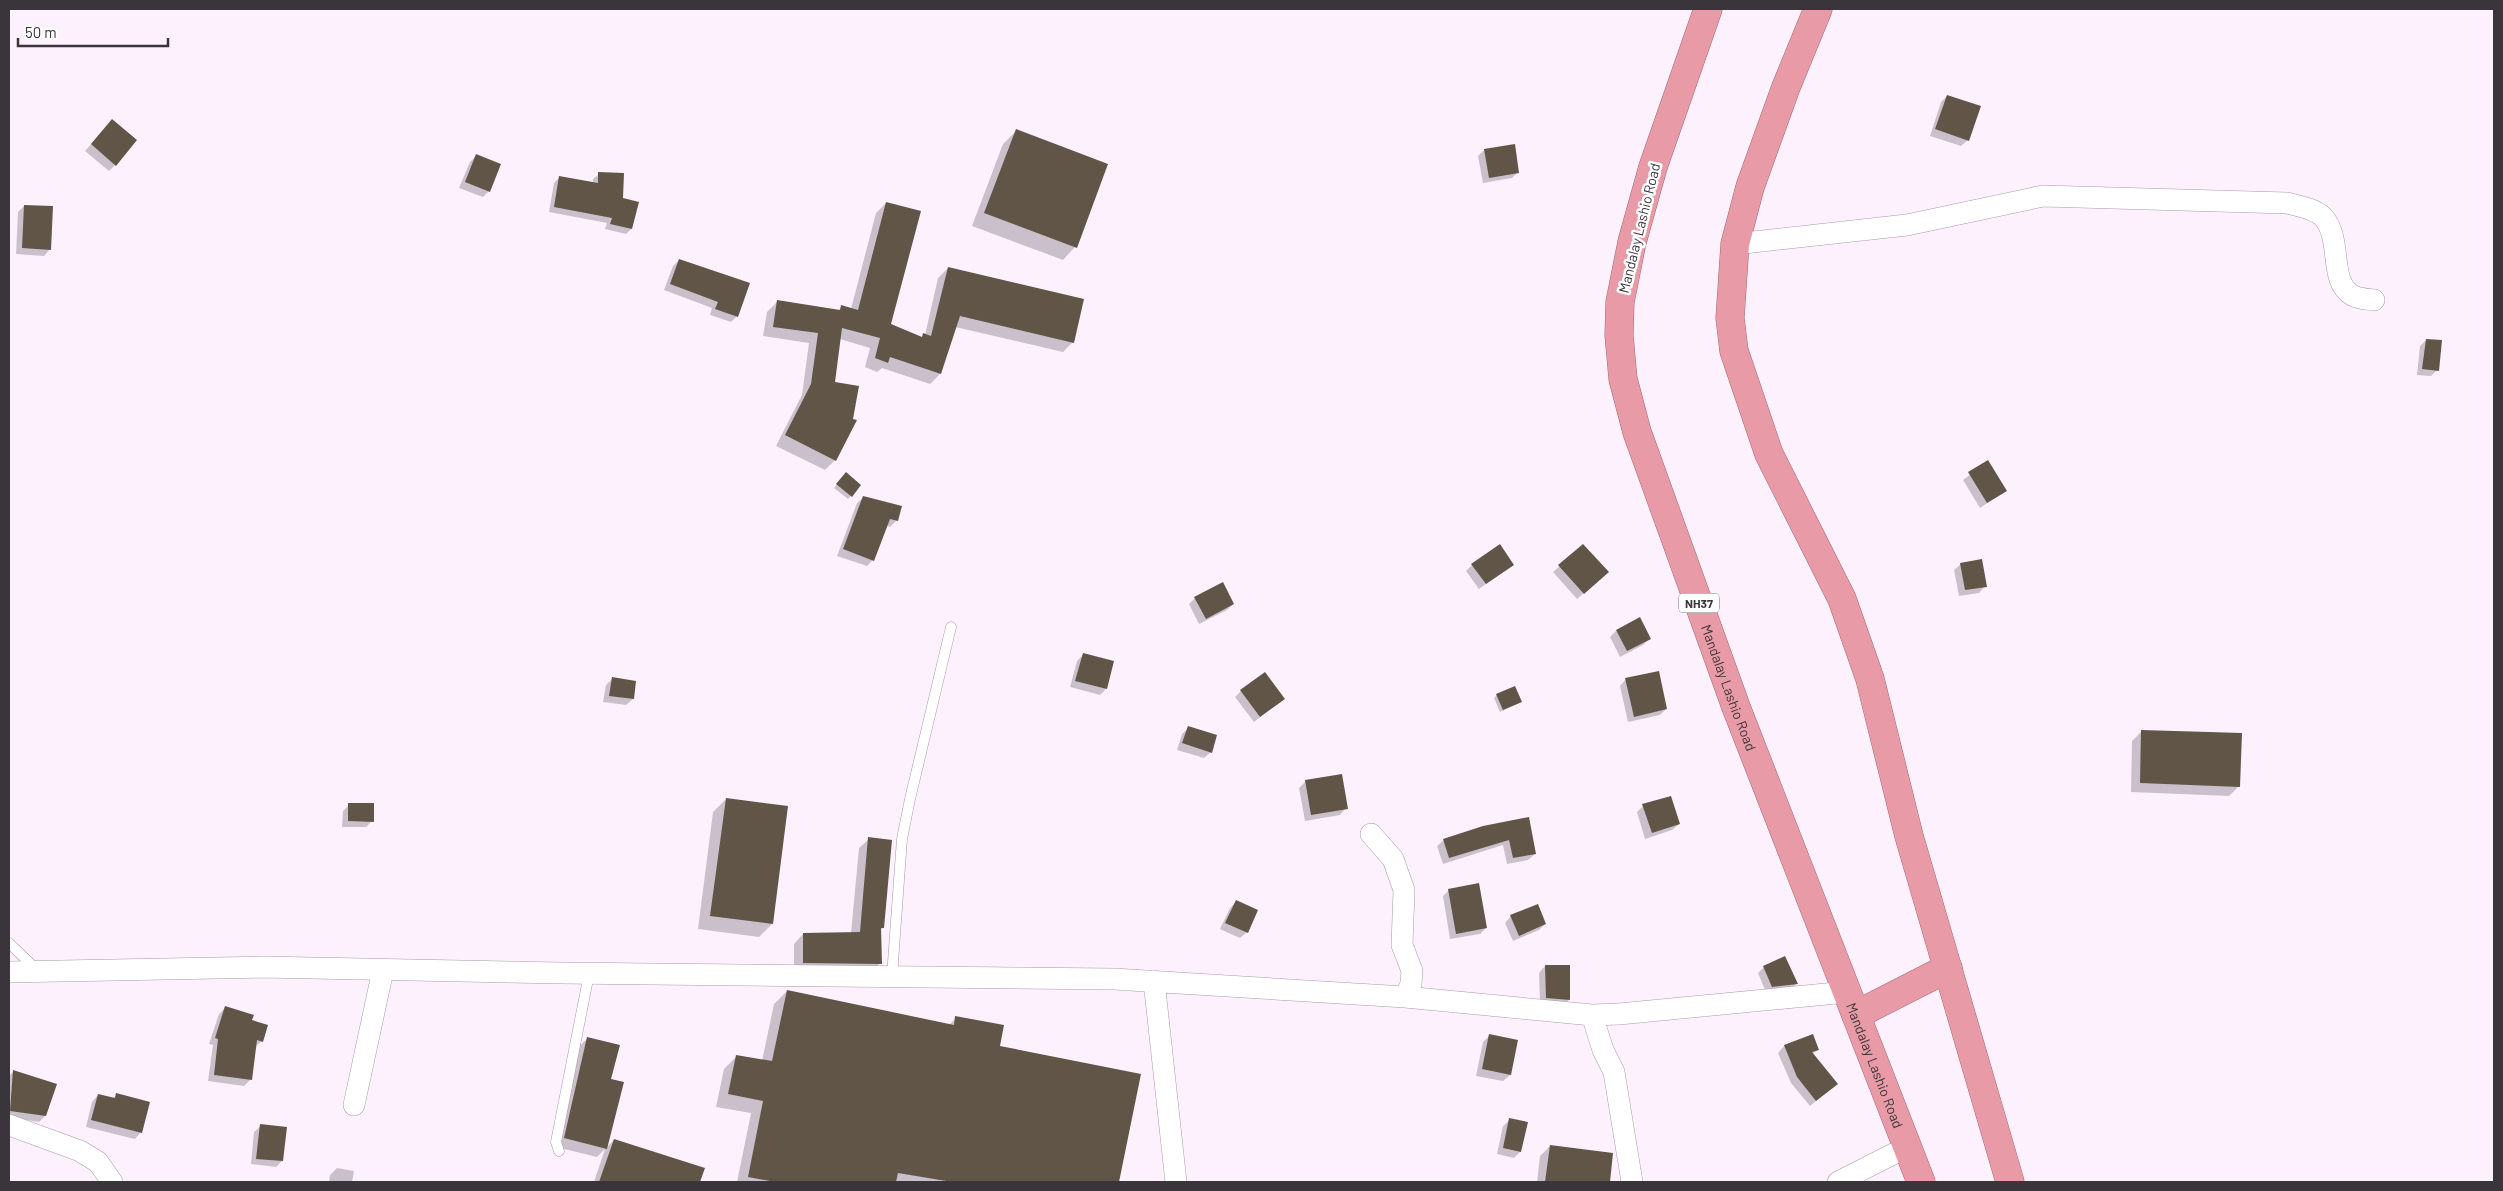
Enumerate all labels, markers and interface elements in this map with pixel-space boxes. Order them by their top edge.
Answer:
scale bar [18,15,168,47]
text: 50 m [25,23,57,41]
street label: Mandalay Lashio Road [1615,161,1663,295]
road number: NH37 [1679,594,1719,612]
street label: Mandalay Lashio Road [1698,622,1761,753]
street label: Mandalay Lashio Road [1843,1000,1908,1130]

